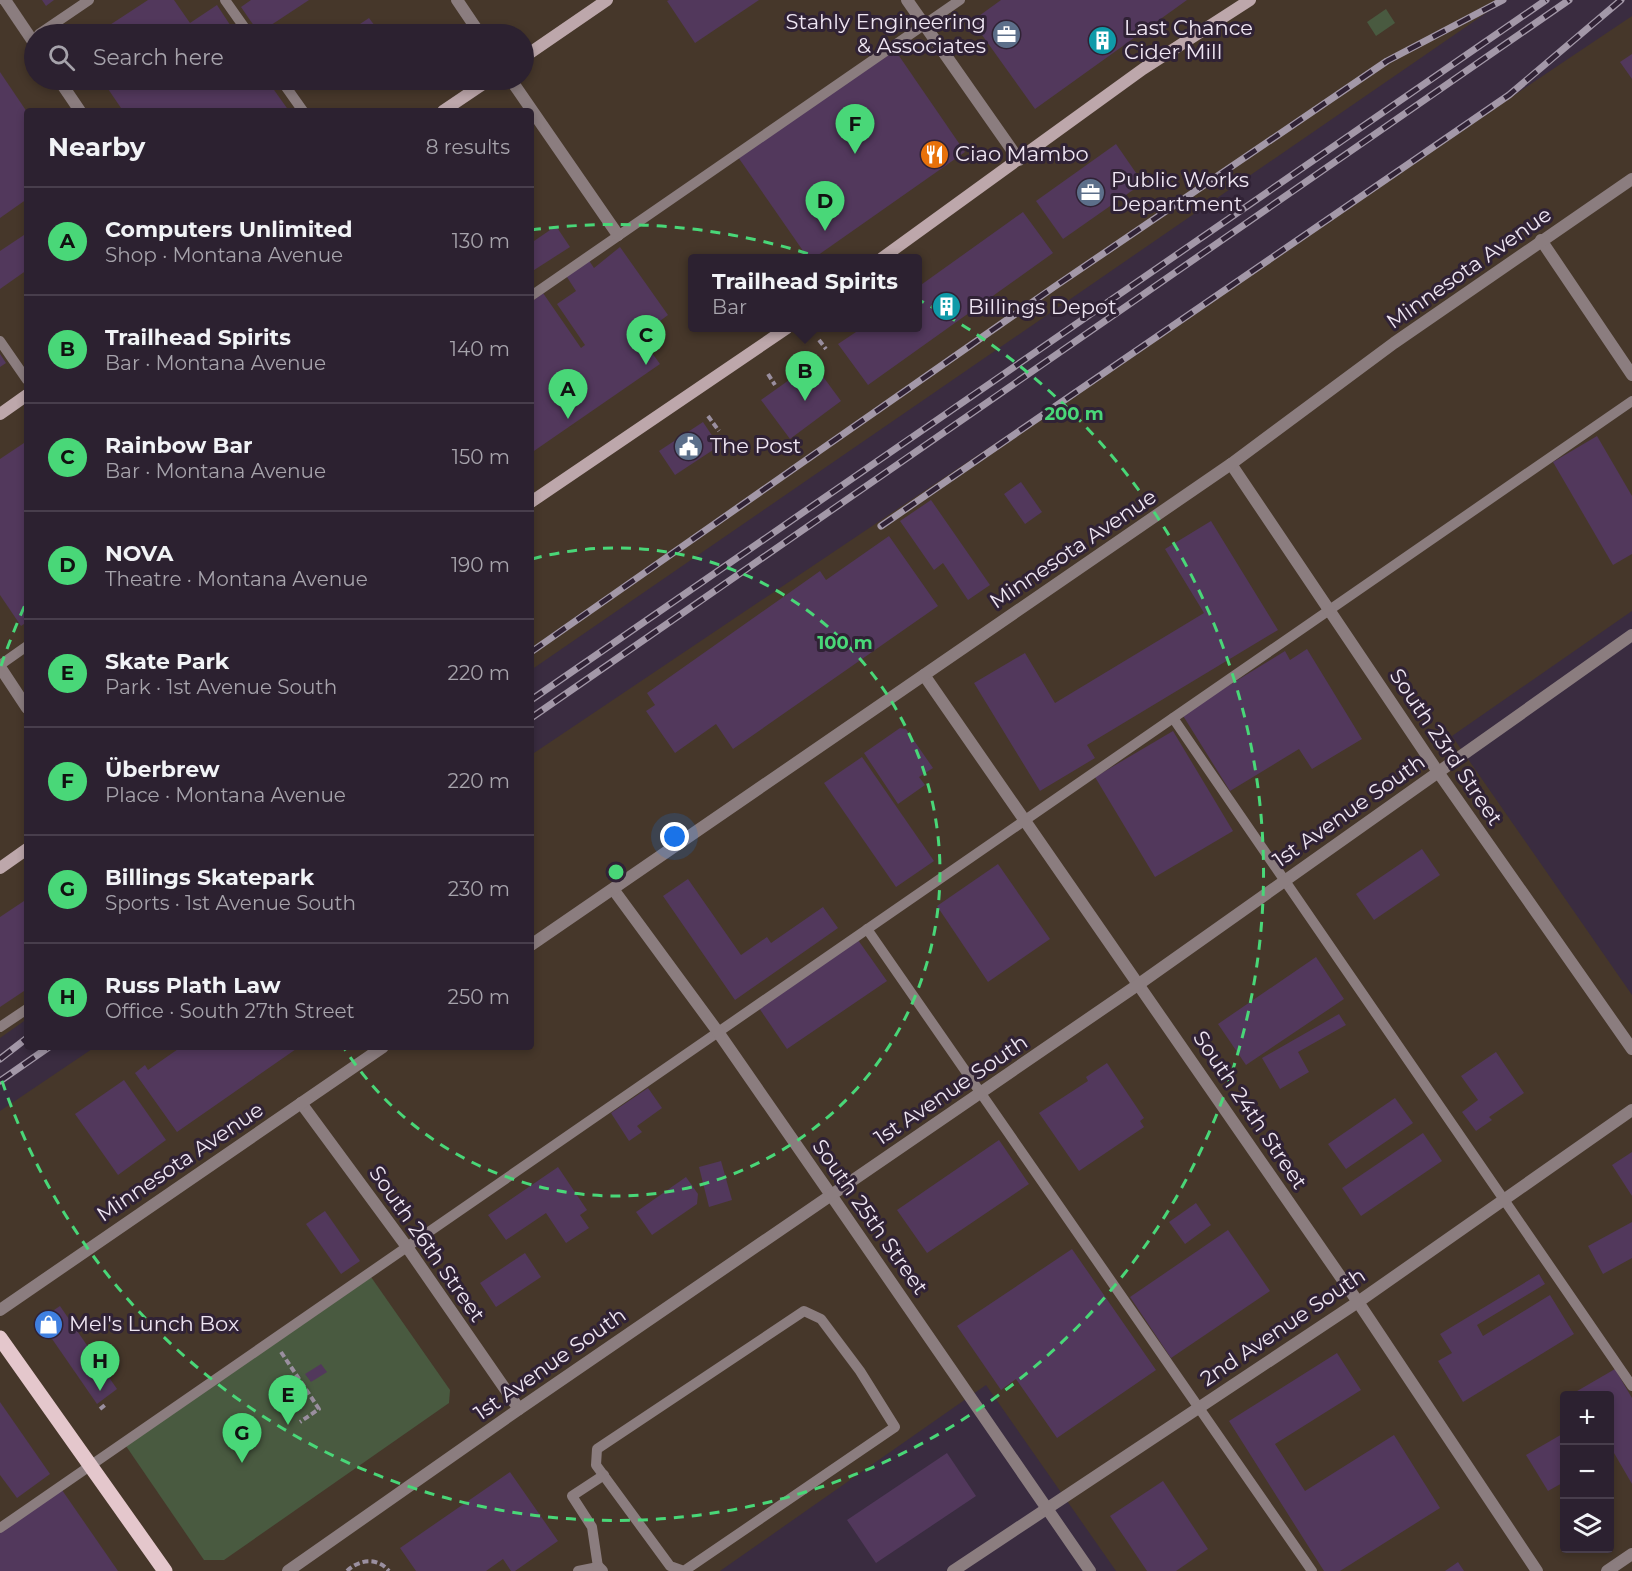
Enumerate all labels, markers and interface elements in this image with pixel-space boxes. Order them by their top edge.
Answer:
place label: Stahly Engineering & Associates [786,9,986,58]
place label: Last Chance Cider Mill [1124,15,1253,64]
office icon: Stahly Engineering & Associates [991,18,1023,50]
search box [24,24,534,90]
building icon: Last Chance Cider Mill [1087,24,1119,56]
icon: search [45,41,78,74]
text: Search here [93,44,224,71]
pin: F [836,104,874,154]
text: Nearby [48,131,145,163]
text: 8 results [426,135,510,159]
restaurant icon: Ciao Mambo [918,138,950,170]
place label: Ciao Mambo [955,141,1089,166]
place label: Public Works Department [1111,167,1249,216]
office icon: Public Works Department [1074,176,1106,208]
pin: D [806,182,844,231]
street label: Minnesota Avenue [1381,201,1556,334]
text: Computers Unlimited [105,216,353,243]
text: A [60,229,75,253]
text: 130 m [452,229,510,253]
text: Shop · Montana Avenue [105,243,343,267]
popup [688,254,922,332]
text: Trailhead Spirits [712,268,898,295]
building icon: Billings Depot [931,291,963,323]
place label: Billings Depot [968,294,1117,319]
text: Bar [712,295,747,319]
pin: C [626,316,666,365]
text: Trailhead Spirits [105,324,291,351]
text: B [60,337,75,361]
text: 140 m [450,337,510,361]
text: Bar · Montana Avenue [105,351,326,375]
pin: B [786,352,824,401]
pin: A [548,370,588,419]
text: 200 m [1044,403,1104,425]
public building icon: The Post [673,430,705,462]
text: Rainbow Bar [105,432,252,459]
place label: The Post [710,433,801,458]
text: C [60,445,75,469]
text: 150 m [452,445,510,469]
text: Bar · Montana Avenue [105,459,326,483]
street label: Minnesota Avenue [985,484,1161,614]
text: NOVA [105,540,173,567]
text: D [59,553,76,577]
text: 190 m [451,553,510,577]
text: Theatre · Montana Avenue [105,567,368,591]
text: 100 m [817,632,873,654]
text: Skate Park [105,648,229,675]
text: E [61,661,74,685]
text: 220 m [448,661,510,685]
street label: South 23rd Street [1385,664,1508,830]
text: Park · 1st Avenue South [105,675,337,699]
street label: 1st Avenue South [1268,749,1429,872]
text: Überbrew [105,756,220,783]
text: F [61,769,74,793]
text: 220 m [448,769,510,793]
text: Place · Montana Avenue [105,783,346,807]
your location [660,822,689,851]
centre of rings [606,862,626,882]
text: Billings Skatepark [105,864,314,891]
text: G [60,877,75,901]
text: 230 m [448,877,510,901]
text: Sports · 1st Avenue South [105,891,356,915]
text: Russ Plath Law [105,972,281,999]
text: H [59,985,76,1009]
text: 250 m [448,985,510,1009]
text: Office · South 27th Street [105,999,355,1023]
street label: South 24th Street [1188,1026,1313,1194]
street label: 1st Avenue South [869,1029,1032,1150]
street label: Minnesota Avenue [92,1097,268,1227]
street label: South 25th Street [807,1134,933,1299]
street label: South 26th Street [364,1161,491,1327]
street label: 2nd Avenue South [1196,1262,1370,1391]
street label: 1st Avenue South [469,1302,630,1425]
shop icon: Mel's Lunch Box [32,1308,64,1340]
place label: Mel's Lunch Box [69,1311,239,1336]
pin: H [80,1342,120,1391]
pin: E [268,1376,308,1425]
map controls [1560,1391,1614,1553]
button: + [1560,1391,1614,1445]
pin: G [222,1414,262,1463]
button: − [1560,1445,1614,1499]
button: layers [1560,1499,1614,1553]

